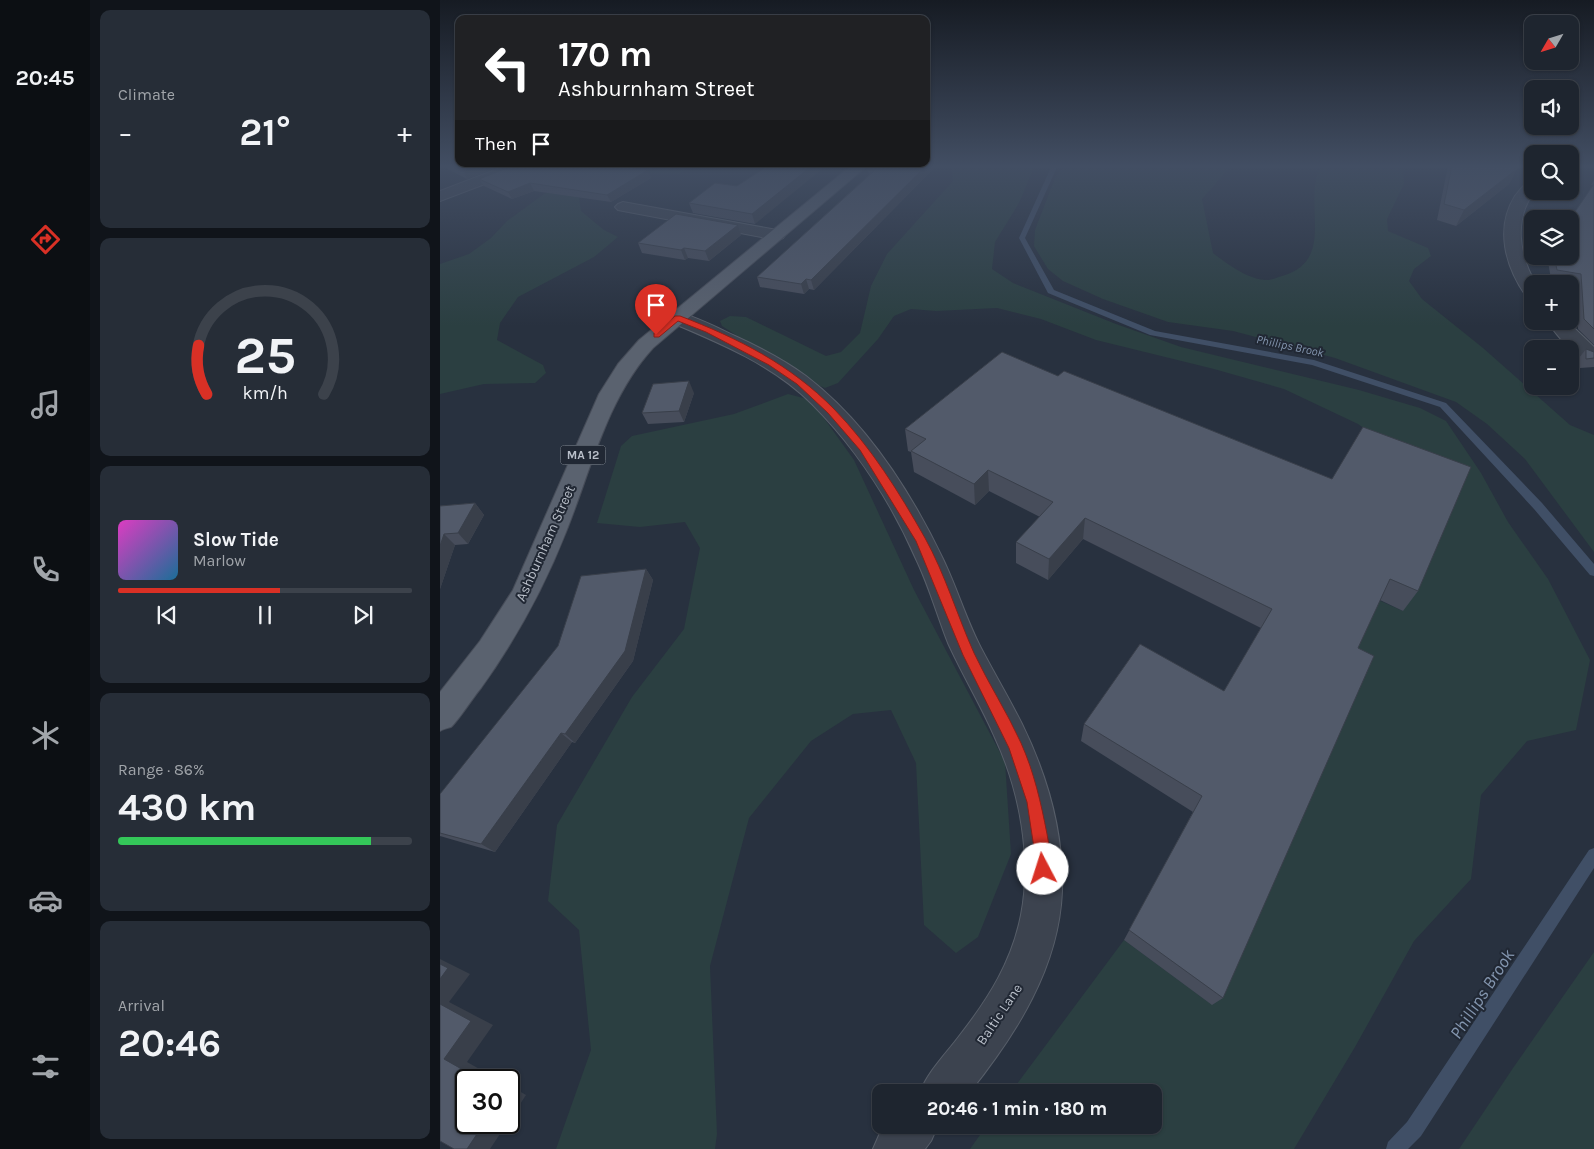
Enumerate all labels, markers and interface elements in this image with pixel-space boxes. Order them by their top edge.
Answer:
north arrow [1524,15,1579,70]
map controls [1524,15,1579,395]
text: 170 m [558,34,652,75]
icon: left [475,35,540,100]
text: 20:45 [15,65,75,91]
text: Ashburnham Street [558,76,755,102]
button: sound [1524,80,1579,135]
text: Climate [118,85,175,104]
text: 21° [239,110,291,155]
text: − [118,116,133,149]
text: + [397,116,412,149]
icon: arrive [527,130,555,158]
text: Then [475,133,517,155]
button: search [1524,145,1579,200]
button: layers [1524,210,1579,265]
icon: directions [28,222,63,257]
button: + [1524,275,1579,330]
pin [635,284,677,335]
icon: arrive [642,291,670,319]
text: 25 [234,325,296,386]
water label: Phillips Brook [1255,332,1326,360]
button: − [1524,340,1579,395]
text: km/h [242,383,288,404]
icon: music [28,387,63,422]
road number: MA 12 [560,446,606,464]
street label: Ashburnham Street [512,483,579,604]
text: Slow Tide [193,529,279,551]
text: Marlow [193,551,246,570]
icon: phone [28,552,63,587]
icon: previous [153,601,181,629]
icon: pause [251,601,279,629]
icon: next [349,601,377,629]
icon: climate [28,718,63,753]
text: Range · 86% [118,760,205,779]
text: 430 km [118,785,256,830]
position arrow [1016,842,1068,894]
icon: car [28,883,63,918]
water label: Phillips Brook [1445,944,1520,1043]
street label: Baltic Lane [973,980,1026,1048]
text: Arrival [118,996,165,1015]
text: 20:46 [118,1021,221,1066]
icon: filters [28,1049,63,1084]
speed limit sign: 30 [455,1069,520,1134]
text: 20:46 · 1 min · 180 m [927,1098,1107,1120]

